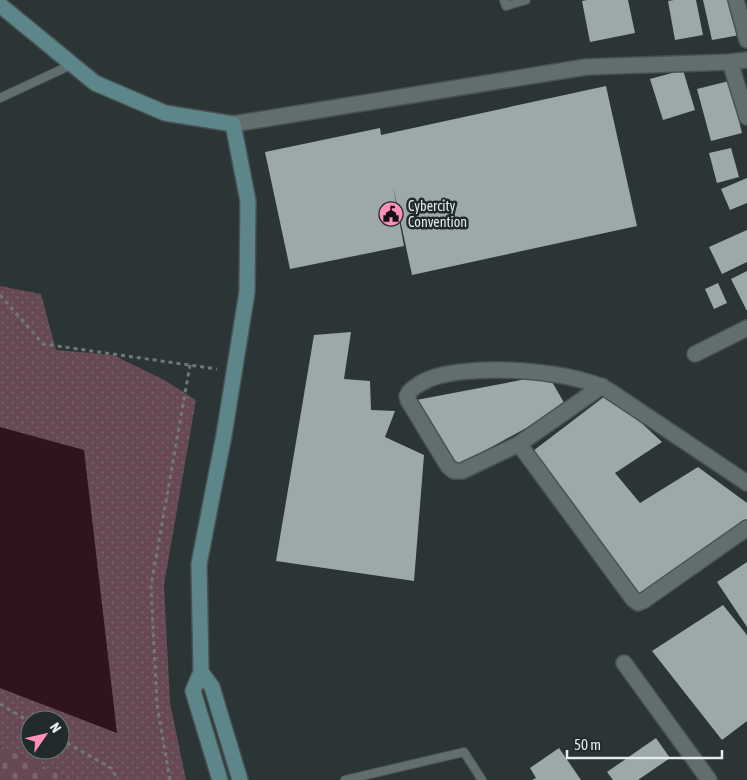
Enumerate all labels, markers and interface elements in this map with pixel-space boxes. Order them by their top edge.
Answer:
place label: Cybercity Convention [408,198,467,230]
public building icon: Cybercity Convention [378,201,404,227]
north arrow [20,710,70,760]
text: N [47,720,65,736]
scale bar [567,728,722,760]
text: 50 m [574,736,601,753]

